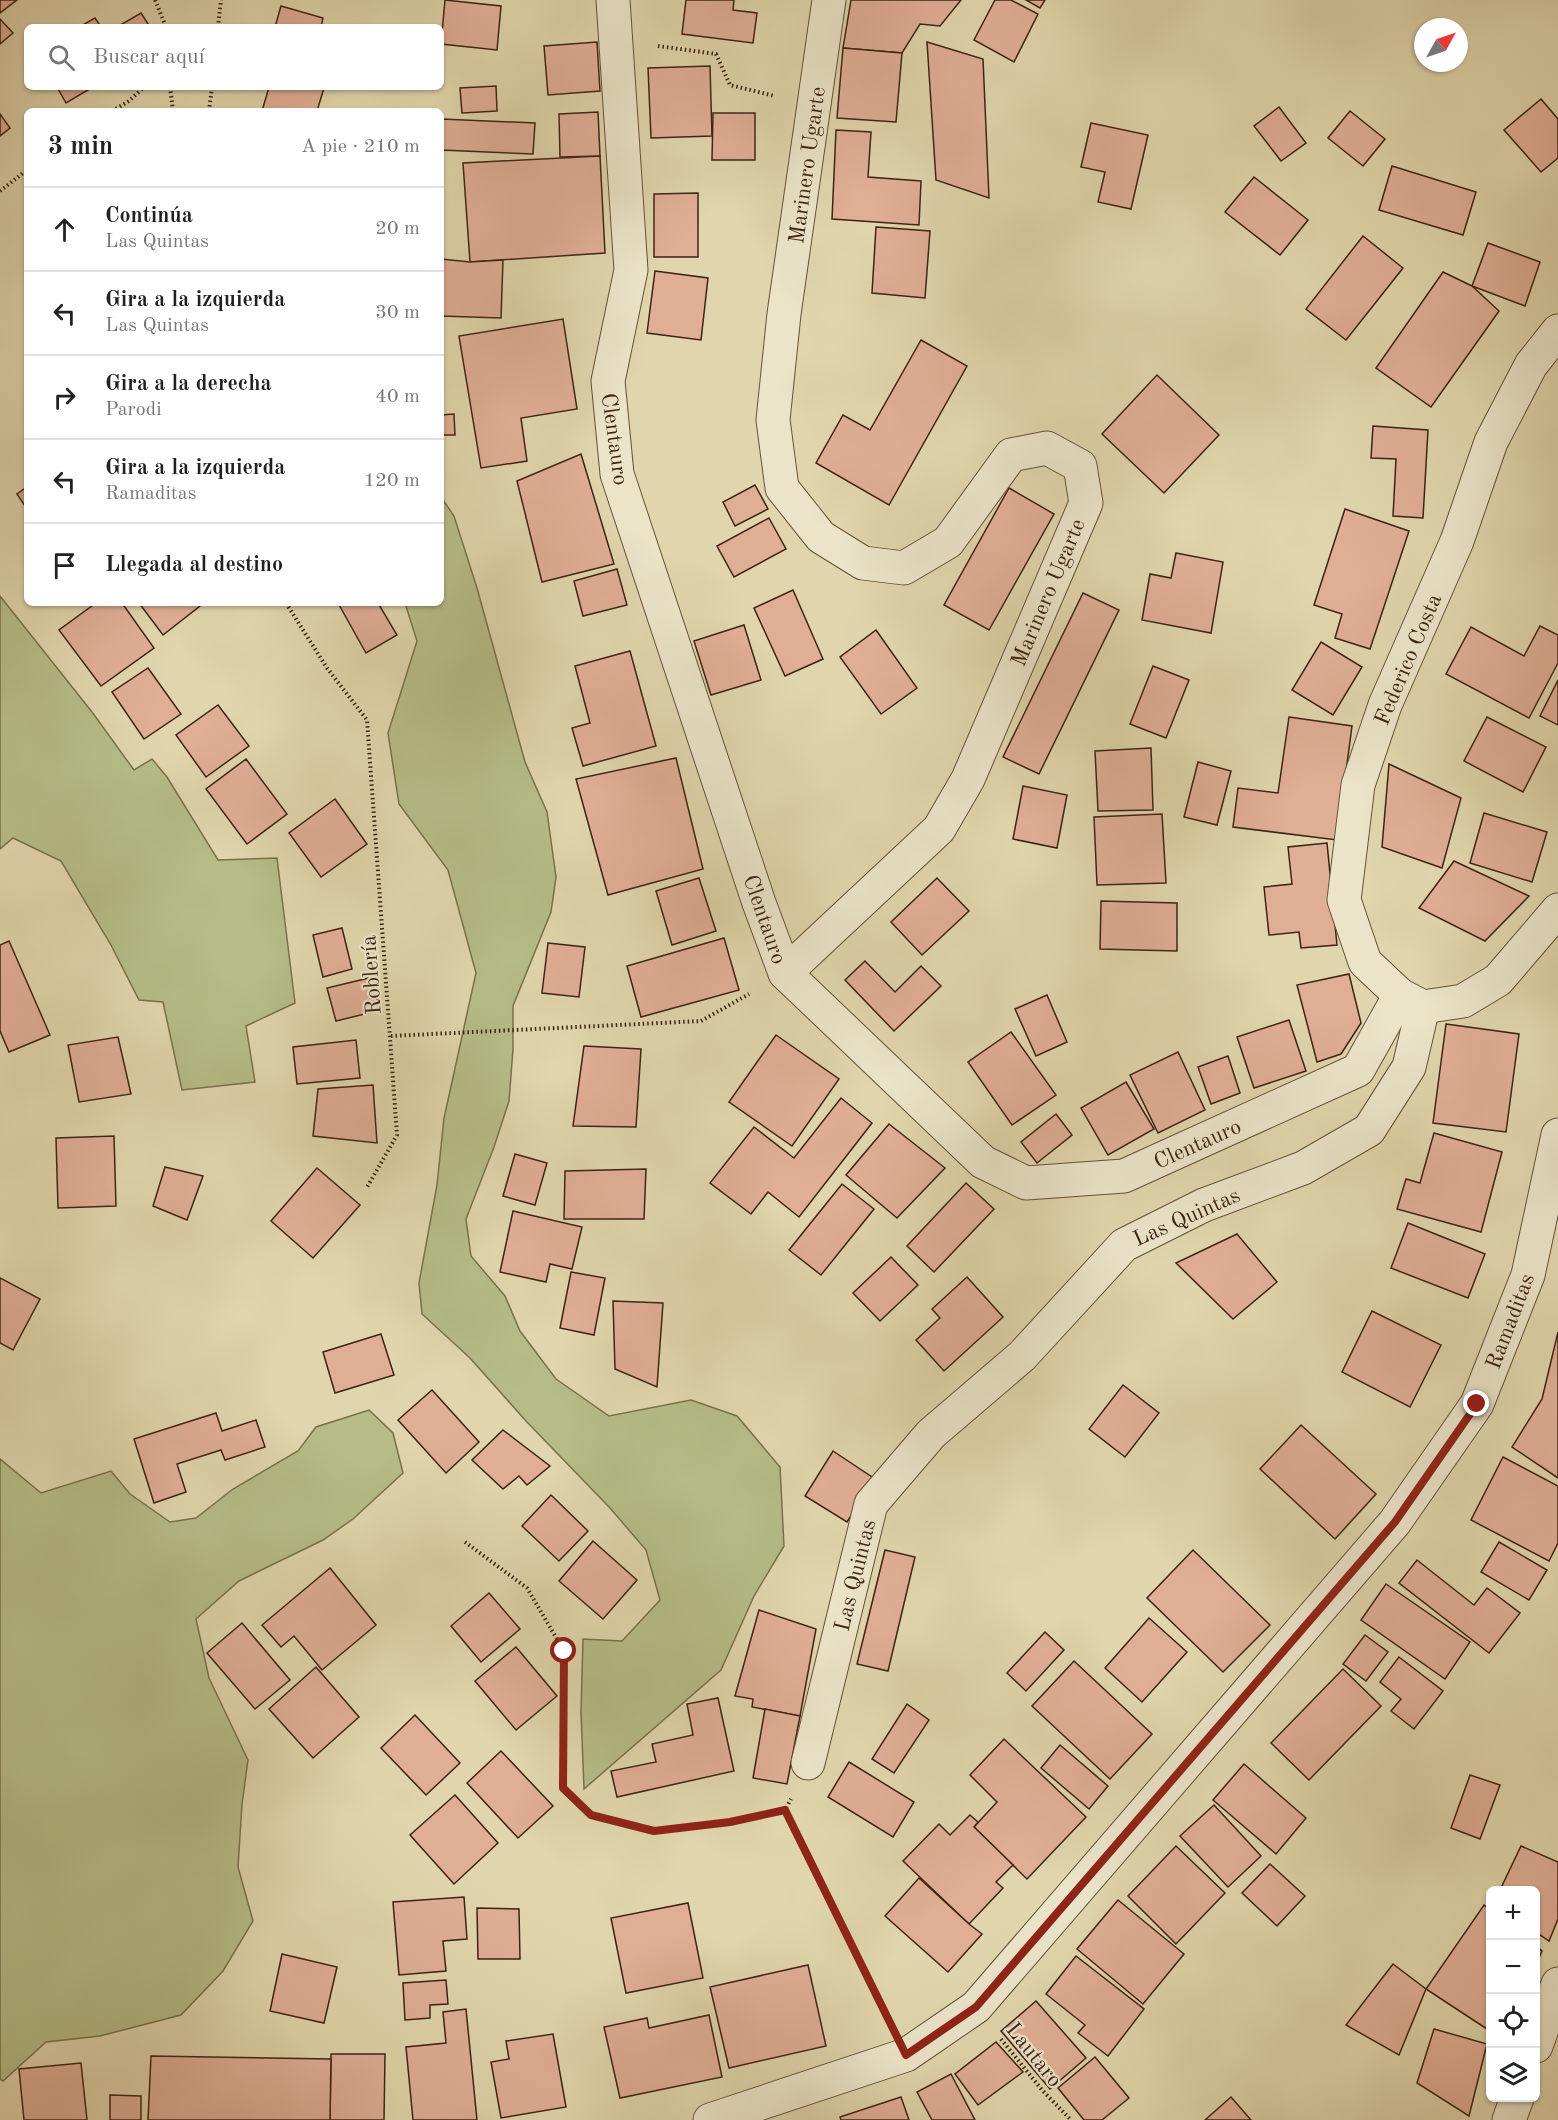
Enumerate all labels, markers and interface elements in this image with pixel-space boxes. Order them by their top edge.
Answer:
north arrow [1414,18,1468,72]
search box [24,24,444,90]
icon: search [45,41,78,74]
text: Buscar aquí [93,46,205,68]
street label: Marinero Ugarte [786,85,830,245]
text: 3 min [48,134,113,160]
text: A pie · 210 m [301,137,420,157]
text: Continúa [105,205,193,227]
icon: ahead [48,213,81,246]
text: 20 m [375,219,420,239]
text: Las Quintas [105,232,209,252]
text: Gira a la izquierda [105,289,285,311]
icon: left [48,297,81,330]
text: 30 m [375,303,420,323]
text: Las Quintas [105,316,209,336]
text: Gira a la derecha [105,373,272,395]
icon: right [48,381,81,414]
text: 40 m [375,387,420,407]
street label: Clentauro [597,392,631,487]
text: Parodi [105,400,162,420]
text: Gira a la izquierda [105,457,285,479]
icon: left [48,465,81,498]
text: 120 m [364,471,420,491]
text: Ramaditas [105,484,196,504]
street label: Marinero Ugarte [1008,516,1090,670]
icon: arrive [48,549,81,582]
text: Llegada al destino [105,554,283,576]
street label: Federico Costa [1371,591,1446,729]
street label: Clentauro [739,872,790,967]
street label: Roblería [358,934,386,1015]
street label: Clentauro [1151,1116,1245,1174]
street label: Las Quintas [1130,1185,1244,1251]
street label: Ramaditas [1483,1271,1539,1373]
route end [1463,1390,1489,1416]
street label: Las Quintas [831,1517,880,1634]
route start [550,1637,576,1663]
map controls [1486,1886,1540,2102]
button: + [1486,1886,1540,1940]
button: − [1486,1940,1540,1994]
button: locate [1486,1994,1540,2048]
street label: Lautaro [1001,2019,1066,2092]
button: layers [1486,2048,1540,2102]

